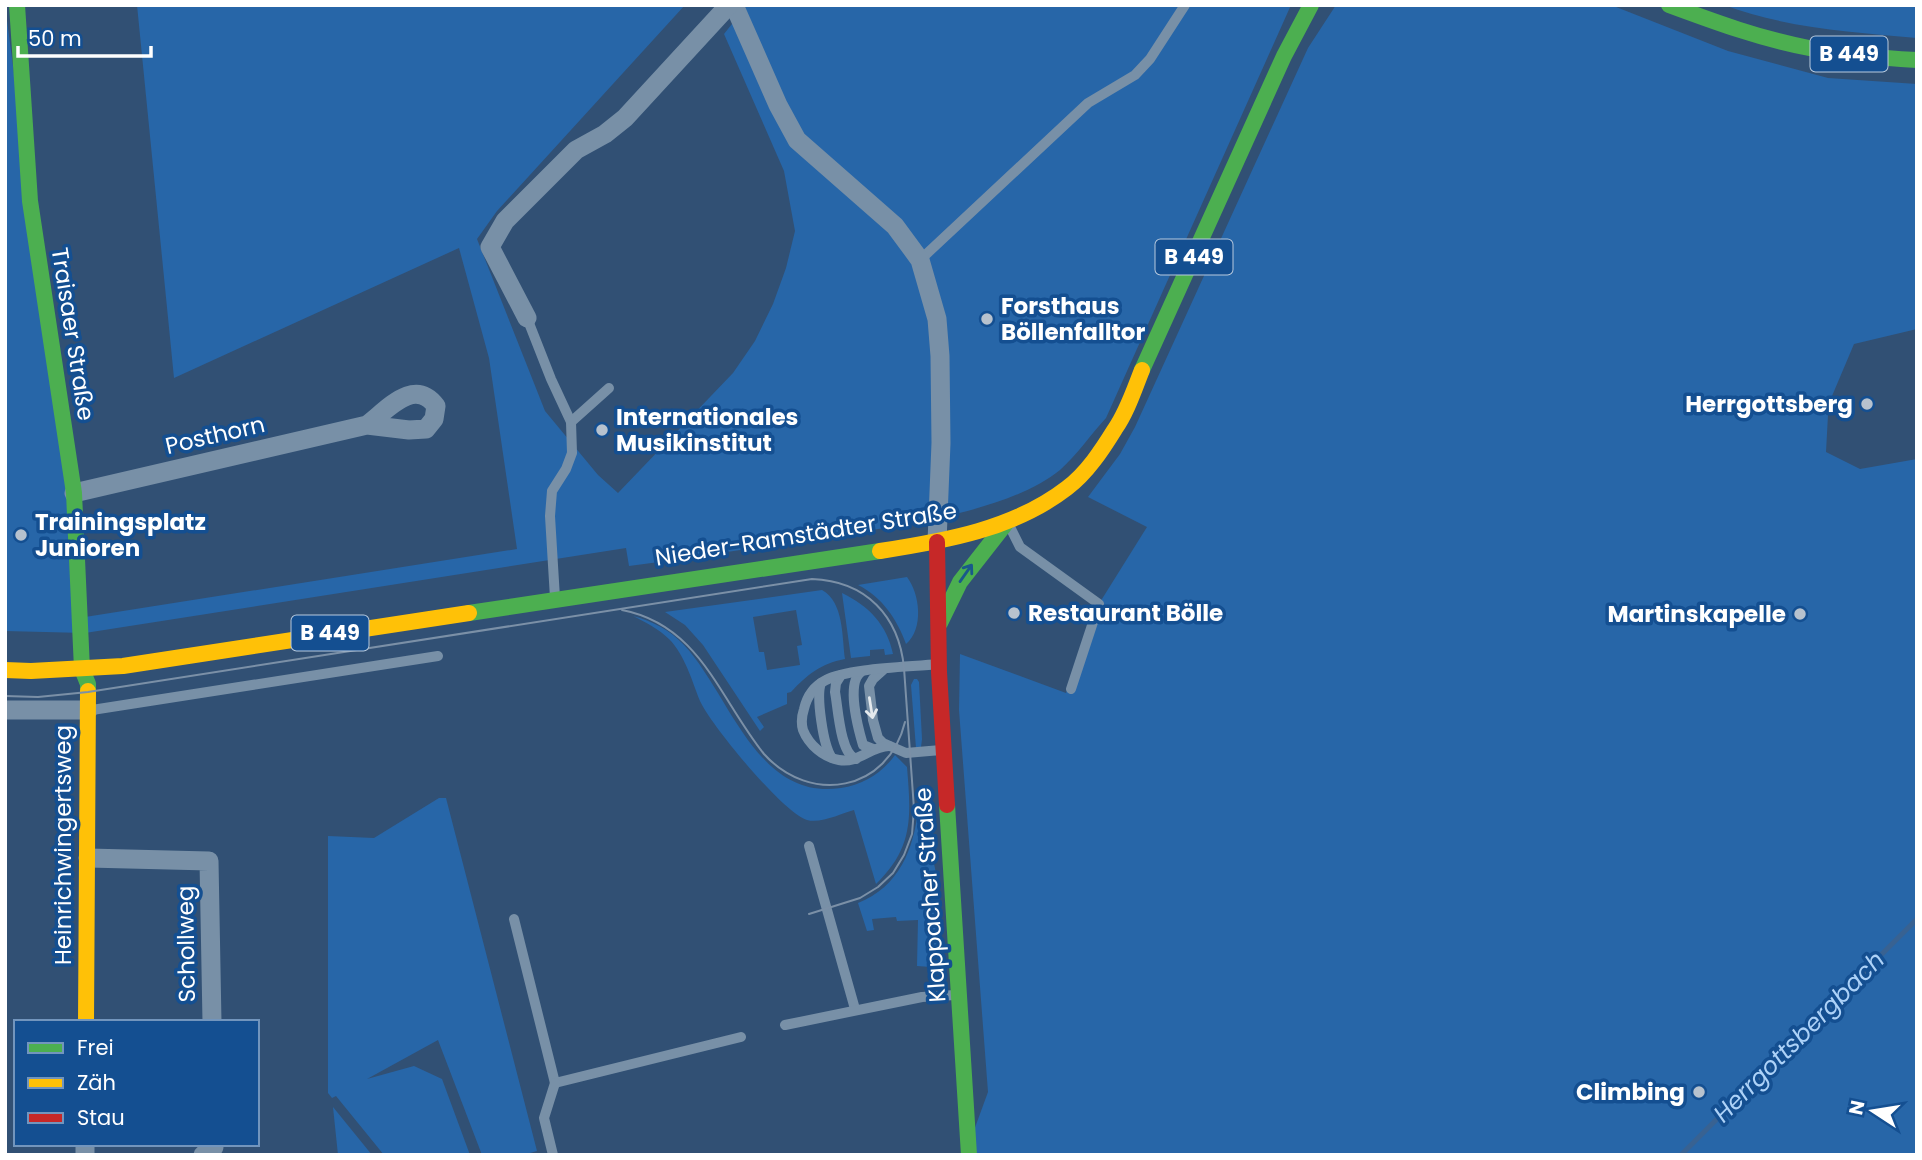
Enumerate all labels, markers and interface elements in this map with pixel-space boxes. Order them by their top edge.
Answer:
scale bar [18,14,150,58]
text: 50 m [28,24,82,53]
road number: B 449 [1811,36,1888,72]
road number: B 449 [1156,240,1232,274]
street label: Traisaer Straße [44,245,102,423]
place label: Forsthaus Böllenfalltor [1001,290,1146,348]
marker: Forsthaus Böllenfalltor [979,311,995,327]
place label: Herrgottsberg [1685,388,1853,420]
marker: Herrgottsberg [1859,396,1875,412]
place label: Internationales Musikinstitut [616,401,798,459]
street label: Posthorn [162,408,268,462]
marker: Internationales Musikinstitut [594,422,610,438]
street label: Nieder-Ramstädter Straße [653,494,959,574]
place label: Trainingsplatz Junioren [35,506,206,564]
marker: Trainingsplatz Junioren [13,527,29,543]
one-way arrow [959,564,973,583]
place label: Restaurant Bölle [1028,597,1223,629]
place label: Martinskapelle [1608,598,1786,630]
marker: Restaurant Bölle [1006,605,1022,621]
marker: Martinskapelle [1792,606,1808,622]
road number: B 449 [292,616,368,650]
one-way arrow [865,696,878,719]
street label: Heinrichwingertsweg [47,725,79,965]
street label: Klappacher Straße [907,787,953,1003]
street label: Schollweg [169,885,203,1003]
water label: Herrgottsbergbach [1706,944,1891,1129]
legend [14,1020,259,1146]
text: Frei [77,1033,114,1062]
text: Zäh [77,1068,116,1097]
place label: Climbing [1576,1076,1685,1108]
north arrow [1838,1076,1908,1146]
marker: Climbing [1691,1084,1707,1100]
text: N [1842,1098,1872,1117]
text: Stau [77,1103,125,1132]

